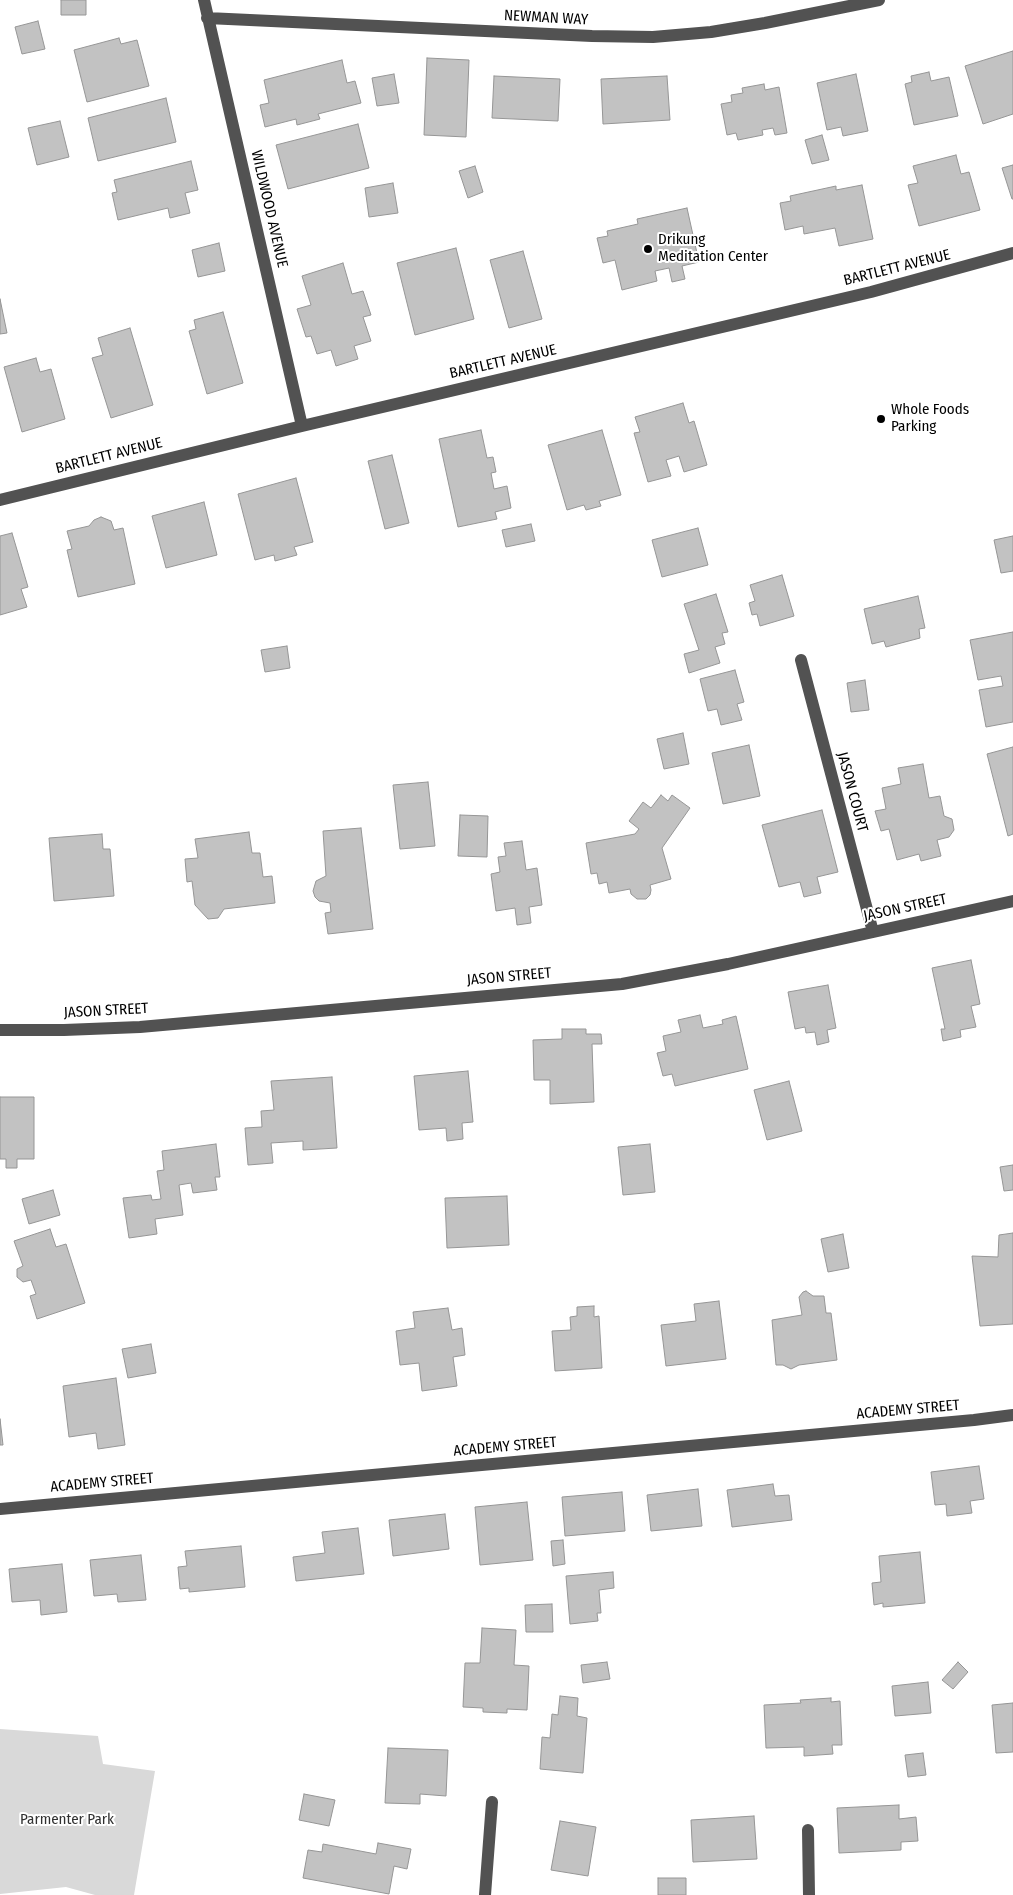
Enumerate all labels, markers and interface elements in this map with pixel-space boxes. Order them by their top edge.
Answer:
street label: NEWMAN WAY [503,7,589,29]
street label: WILDWOOD AVENUE [247,148,291,270]
place label: Drikung Meditation Center [658,231,768,266]
marker: Drikung Meditation Center [642,243,654,255]
street label: BARTLETT AVENUE [842,246,952,290]
street label: BARTLETT AVENUE [448,341,558,383]
place label: Whole Foods Parking [891,401,969,436]
marker: Whole Foods Parking [875,413,887,425]
street label: BARTLETT AVENUE [54,434,164,478]
street label: JASON COURT [833,750,871,834]
street label: JASON STREET [862,890,948,926]
street label: JASON STREET [466,964,552,990]
street label: JASON STREET [63,1000,149,1022]
street label: ACADEMY STREET [856,1397,960,1423]
street label: ACADEMY STREET [453,1434,557,1460]
street label: ACADEMY STREET [50,1470,154,1496]
park label: Parmenter Park [20,1811,114,1829]

